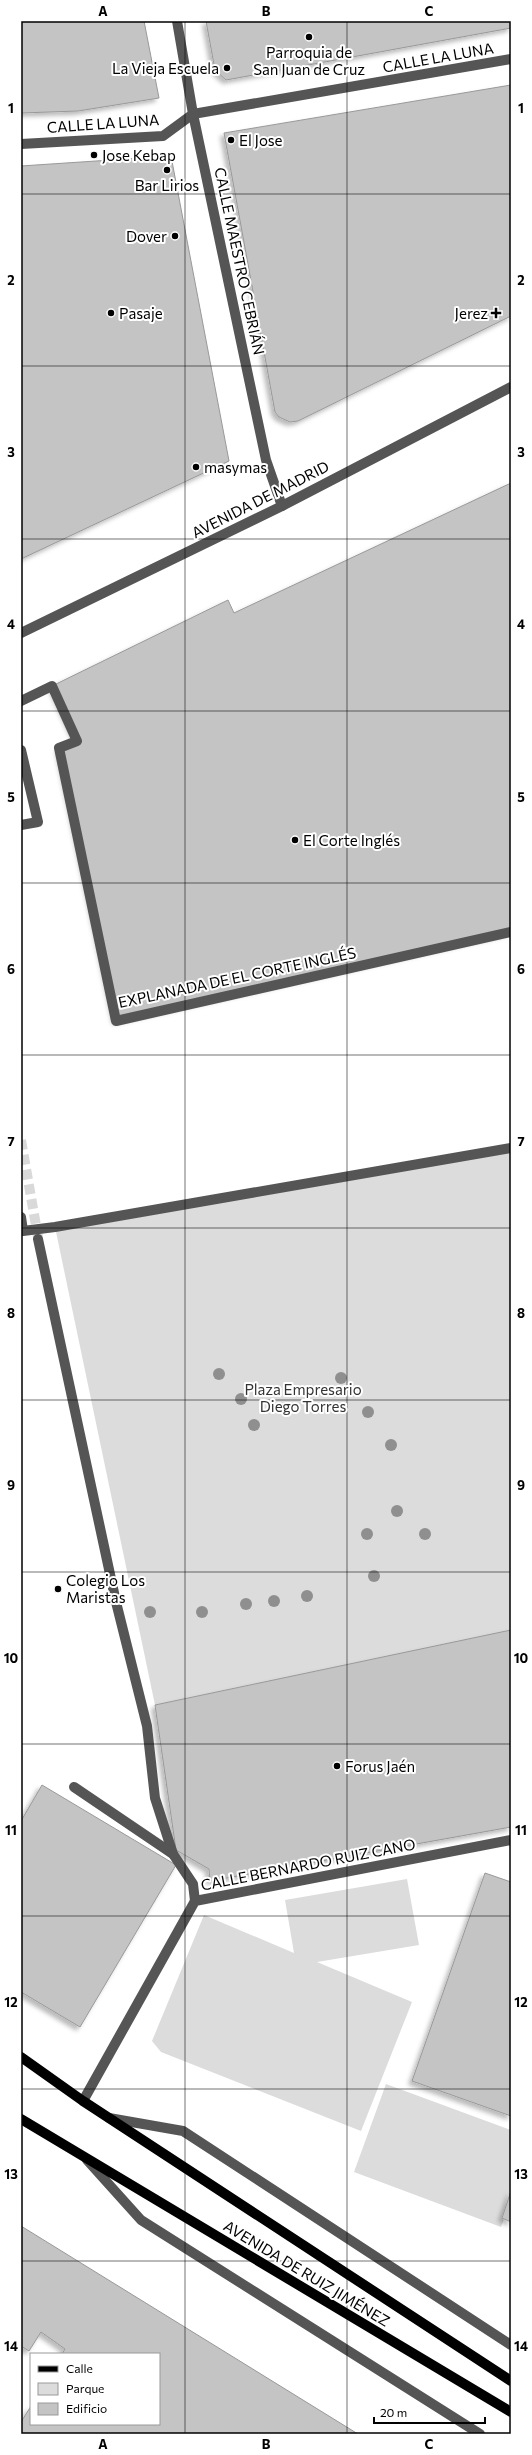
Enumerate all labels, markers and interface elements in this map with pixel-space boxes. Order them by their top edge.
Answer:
text: A [98,3,108,19]
text: B [262,3,271,19]
text: C [425,3,434,19]
marker: Parroquia de San Juan de Cruz [304,32,314,42]
street label: CALLE LA LUNA [381,38,495,76]
place label: Parroquia de San Juan de Cruz [253,43,365,78]
place label: La Vieja Escuela [112,59,219,77]
marker: La Vieja Escuela [222,63,232,73]
text: 1 [8,100,14,116]
text: 1 [518,100,524,116]
street label: CALLE LA LUNA [46,110,160,136]
place label: El Jose [239,131,283,149]
marker: El Jose [226,135,236,145]
place label: Jose Kebap [102,146,176,164]
marker: Jose Kebap [89,150,99,160]
marker: Bar Lirios [162,165,172,175]
street label: CALLE MAESTRO CEBRIÁN [211,165,270,356]
place label: Bar Lirios [135,176,199,194]
place label: Dover [126,227,167,245]
marker: Dover [170,231,180,241]
text: 2 [7,272,15,288]
text: 2 [517,272,525,288]
place label: Pasaje [119,304,163,322]
place label: Jerez [455,304,488,322]
marker: Pasaje [106,308,116,318]
marker: Jerez [491,308,501,318]
text: 3 [7,444,15,460]
text: 3 [517,444,525,460]
street label: AVENIDA DE MADRID [188,457,332,541]
place label: masymas [204,458,267,476]
marker: masymas [191,462,201,472]
text: 4 [7,616,15,632]
text: 4 [517,616,525,632]
text: 5 [7,789,15,805]
text: 5 [517,789,525,805]
place label: El Corte Inglés [303,831,400,849]
marker: El Corte Inglés [290,835,300,845]
street label: EXPLANADA DE EL CORTE INGLÉS [116,942,358,1011]
text: 6 [7,961,15,977]
text: 6 [517,961,525,977]
text: 7 [7,1133,15,1149]
text: 7 [517,1133,525,1149]
text: 8 [7,1305,15,1321]
text: 8 [517,1305,525,1321]
park label: Plaza Empresario Diego Torres [244,1380,362,1415]
text: 9 [7,1477,15,1493]
text: 9 [517,1477,525,1493]
place label: Colegio Los Maristas [66,1571,145,1606]
marker: Colegio Los Maristas [53,1584,63,1594]
text: 10 [4,1650,19,1666]
text: 10 [514,1650,529,1666]
place label: Forus Jaén [345,1757,415,1775]
marker: Forus Jaén [332,1761,342,1771]
text: 11 [5,1822,17,1838]
text: 11 [515,1822,527,1838]
street label: CALLE BERNARDO RUIZ CANO [199,1834,417,1894]
text: 12 [4,1994,18,2010]
text: 12 [514,1994,528,2010]
text: 13 [4,2166,18,2182]
text: 13 [514,2166,528,2182]
street label: AVENIDA DE RUIZ JIMÉNEZ [221,2215,394,2330]
text: 14 [4,2338,18,2354]
text: 14 [514,2338,528,2354]
legend [30,2353,160,2425]
text: Calle [66,2361,93,2375]
text: Parque [66,2381,104,2395]
scale bar [374,2399,485,2425]
text: Edificio [66,2401,107,2415]
text: 20 m [380,2405,407,2419]
text: A [98,2436,108,2452]
text: B [262,2436,271,2452]
text: C [425,2436,434,2452]

